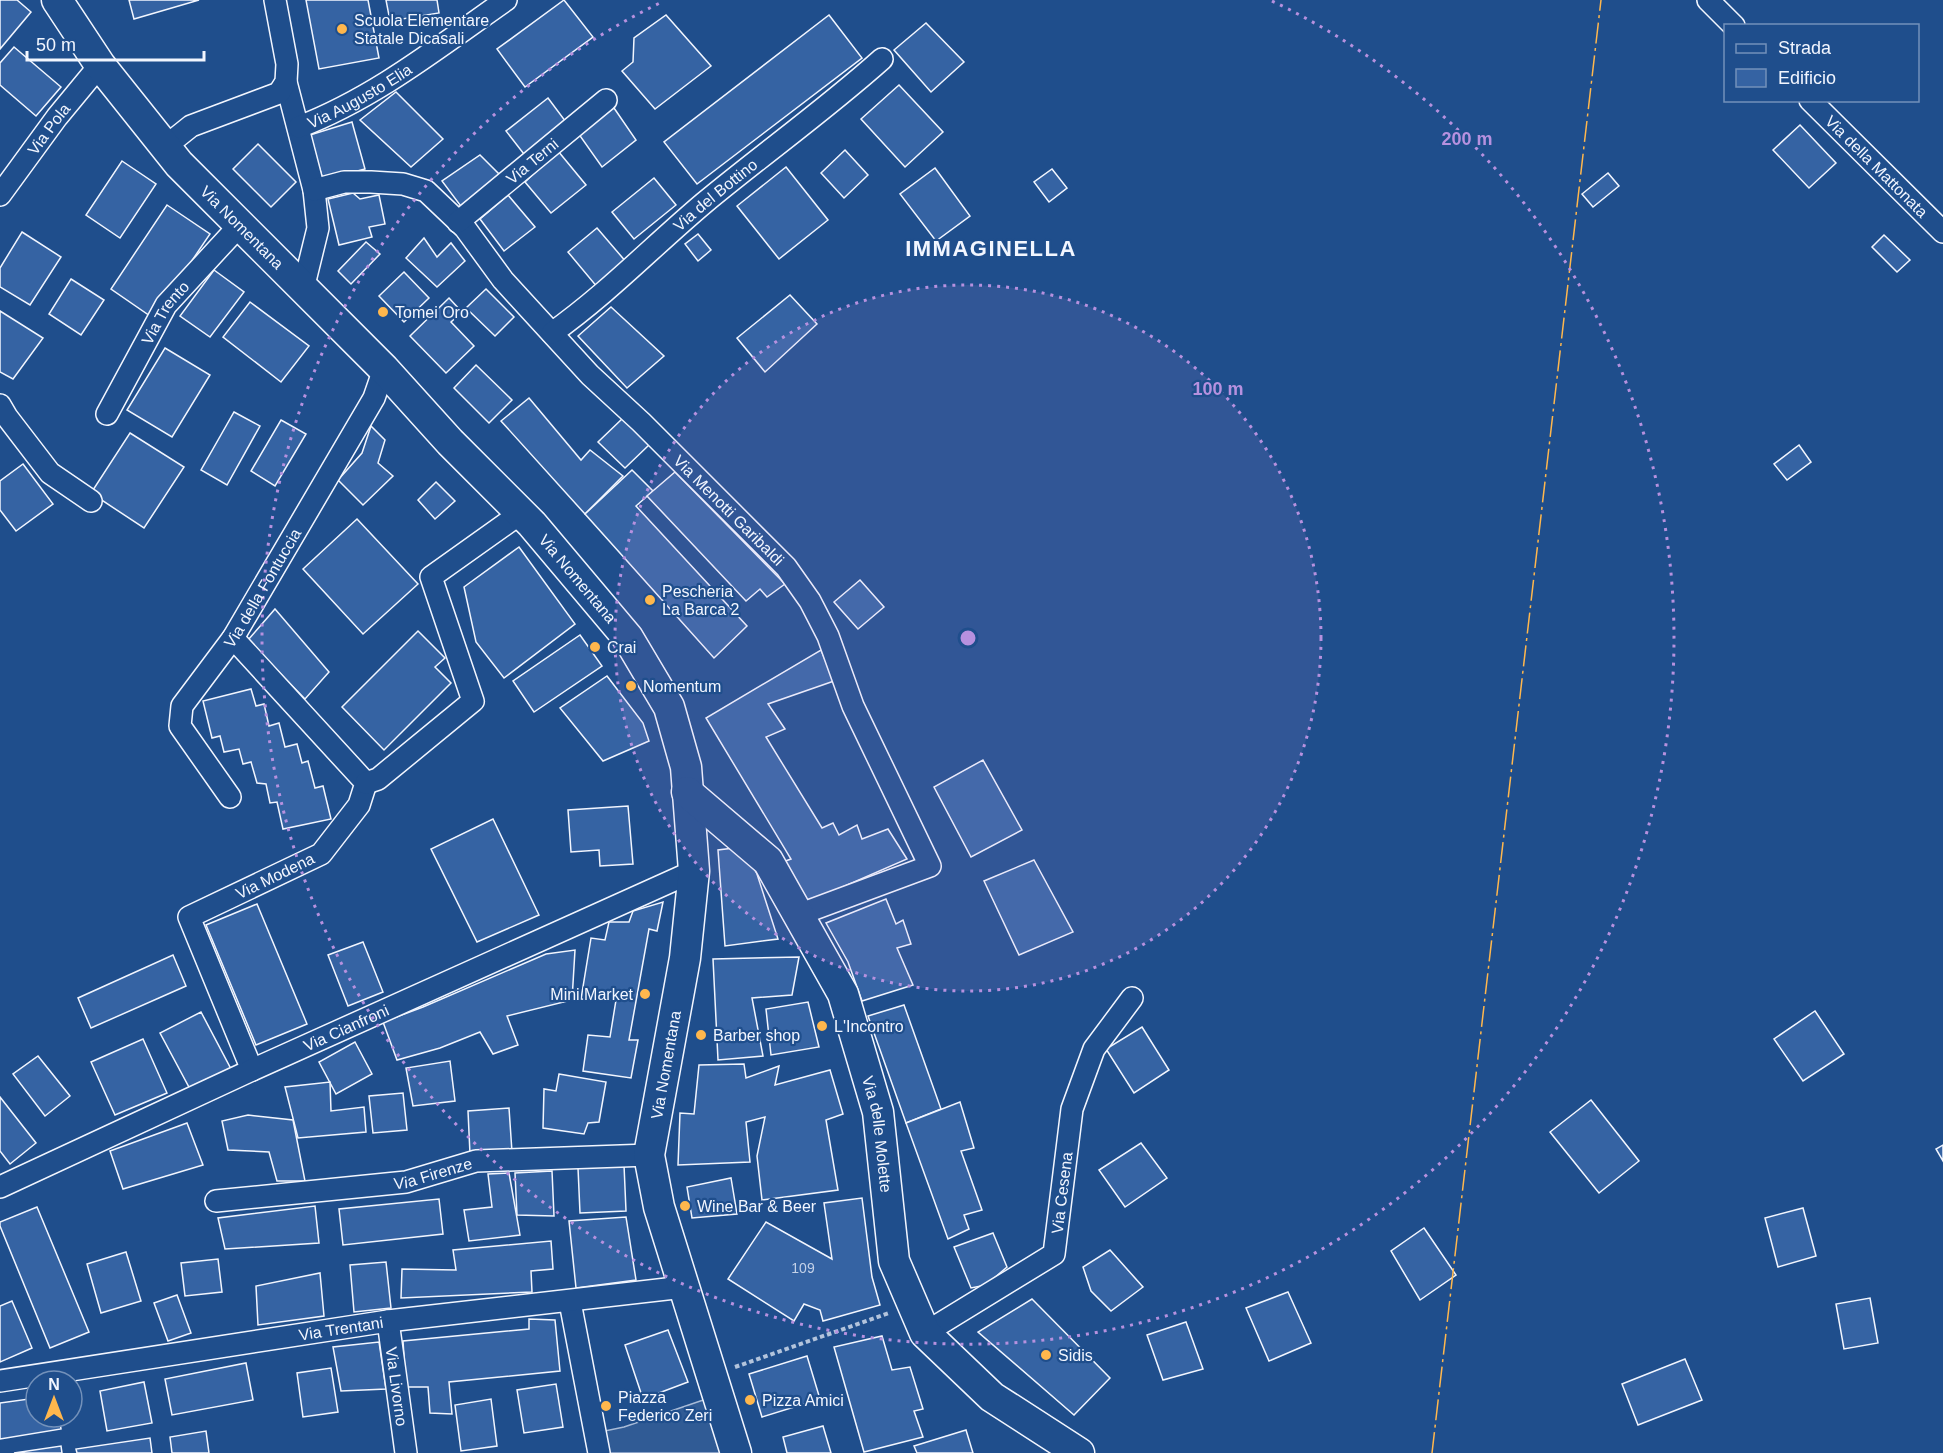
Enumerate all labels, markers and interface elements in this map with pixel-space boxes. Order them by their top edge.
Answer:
place label: Scuola Elementare Statale Dicasali [354,12,489,47]
marker: Scuola Elementare Statale Dicasali [335,22,349,36]
scale bar [27,24,204,62]
legend [1724,24,1919,102]
text: 50 m [36,35,76,55]
text: Strada [1778,38,1832,58]
street label: Via Augusto Elia [305,60,415,131]
text: Edificio [1778,68,1836,88]
street label: Via Pola [24,100,73,158]
street label: Via della Mattonata [1822,112,1931,221]
text: 200 m [1441,129,1493,149]
street label: Via Terni [503,135,561,187]
street label: Via del Bottino [670,155,760,234]
street label: Via Nomentana [197,182,287,272]
district label: IMMAGINELLA [905,236,1077,261]
street label: Via Trento [138,278,192,347]
place label: Tomei Oro [395,304,469,321]
marker: Tomei Oro [376,305,390,319]
text: 100 m [1192,379,1244,399]
street label: Via Menotti Garibaldi [671,452,788,569]
street label: Via della Fontuccia [221,525,304,651]
street label: Via Nomentana [536,531,620,626]
place label: Pescheria La Barca 2 [662,583,739,618]
marker: Pescheria La Barca 2 [643,593,657,607]
centre of rings [958,628,978,648]
place label: Crai [607,639,636,656]
marker: Crai [588,640,602,654]
place label: Nomentum [643,678,721,695]
marker: Nomentum [624,679,638,693]
street label: Via Modena [233,850,317,902]
place label: Mini Market [550,986,634,1003]
marker: Mini Market [638,987,652,1001]
street label: Via Cianfroni [301,1001,391,1054]
street label: Via Nomentana [648,1009,684,1121]
place label: L'Incontro [834,1018,904,1035]
marker: L'Incontro [815,1019,829,1033]
place label: Barber shop [713,1027,800,1044]
marker: Barber shop [694,1028,708,1042]
street label: Via delle Molette [859,1074,895,1193]
street label: Via Cesena [1048,1151,1075,1235]
street label: Via Firenze [393,1154,474,1192]
place label: Wine Bar & Beer [697,1198,817,1215]
marker: Wine Bar & Beer [678,1199,692,1213]
house number: 109 [791,1260,815,1276]
street label: Via Trentani [298,1313,384,1343]
street label: Via Livorno [383,1346,411,1427]
place label: Sidis [1058,1347,1093,1364]
marker: Sidis [1039,1348,1053,1362]
north arrow [24,1369,84,1429]
text: N [48,1376,60,1393]
place label: Piazza Federico Zeri [618,1389,712,1424]
place label: Pizza Amici [762,1392,844,1409]
marker: Pizza Amici [743,1393,757,1407]
marker: Piazza Federico Zeri [599,1399,613,1413]

